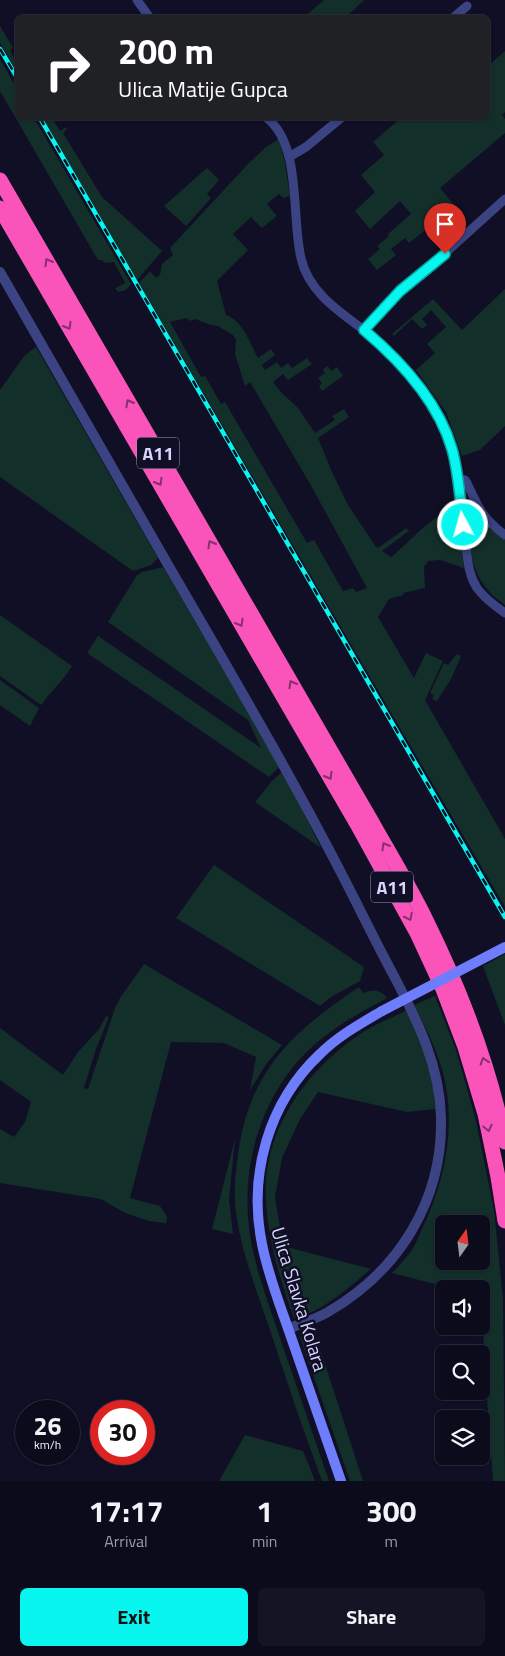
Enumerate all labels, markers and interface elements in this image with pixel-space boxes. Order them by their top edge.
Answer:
text: 200 m [118,24,214,78]
icon: right [35,35,100,100]
text: Ulica Matije Gupca [118,72,288,106]
pin [424,203,466,254]
icon: arrive [431,210,459,238]
one-way arrow [44,259,54,268]
one-way arrow [62,321,72,330]
one-way arrow [126,400,136,409]
road number: A11 [137,438,179,468]
one-way arrow [152,477,162,486]
position arrow [436,498,488,550]
one-way arrow [207,540,217,549]
one-way arrow [234,617,244,626]
one-way arrow [289,681,299,690]
one-way arrow [322,770,332,779]
one-way arrow [382,842,392,851]
road number: A11 [371,872,413,902]
one-way arrow [403,912,413,921]
one-way arrow [479,1057,489,1066]
one-way arrow [482,1123,493,1132]
north arrow [435,1215,490,1270]
map controls [435,1215,490,1465]
street label: Ulica Slavka Kolara [264,1223,336,1375]
button: sound [435,1280,490,1335]
button: search [435,1345,490,1400]
speed limit sign: 30 [90,1400,155,1465]
text: 26 [33,1407,62,1445]
button: layers [435,1410,490,1465]
text: km/h [34,1435,61,1454]
text: 17:17 [89,1488,163,1534]
text: 1 [256,1488,273,1534]
text: 300 [366,1488,416,1534]
text: Arrival [104,1529,148,1553]
text: min [252,1529,277,1553]
text: m [385,1529,398,1553]
button: Exit [20,1588,248,1646]
button: Share [258,1588,485,1646]

